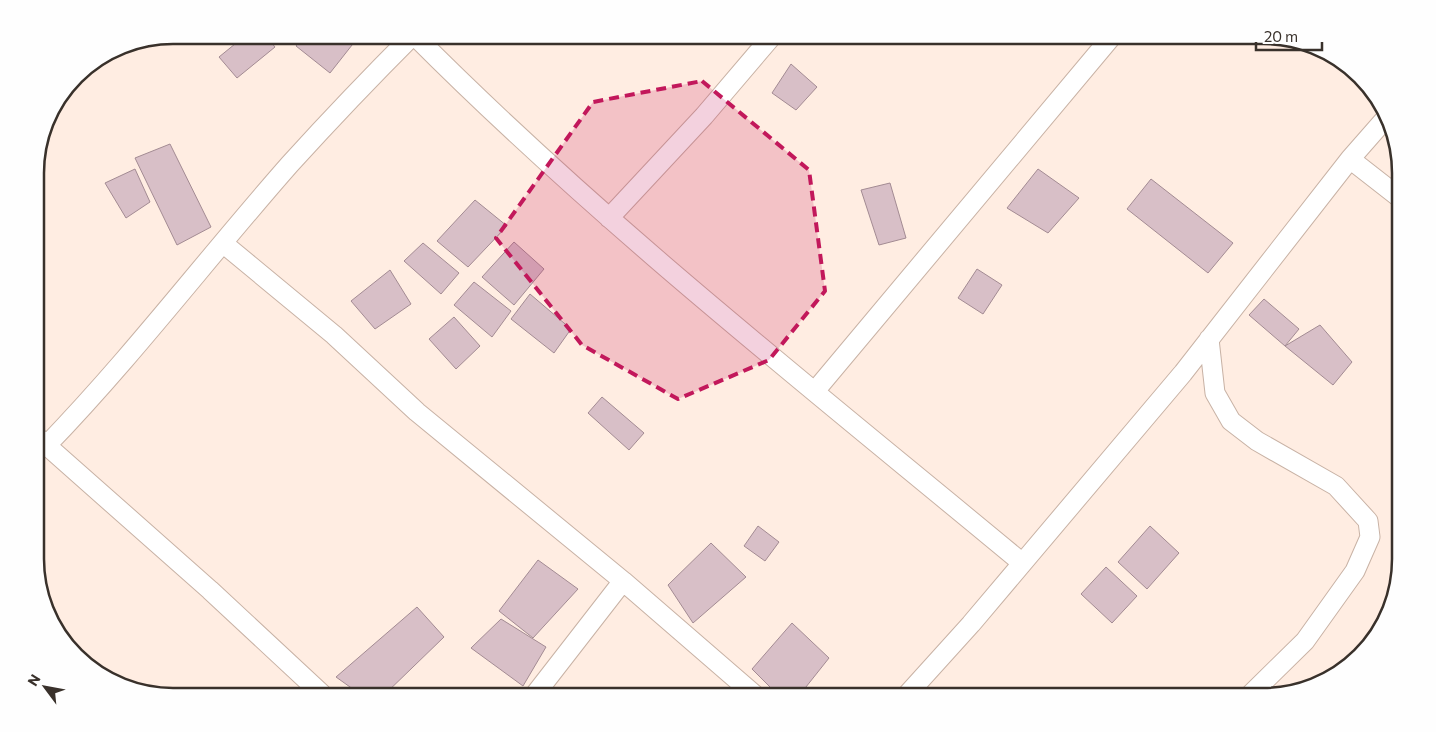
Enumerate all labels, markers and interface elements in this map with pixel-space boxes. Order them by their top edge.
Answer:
scale bar [1256,20,1322,52]
text: 20 m [1264,27,1298,45]
north arrow [20,662,70,712]
text: N [24,671,44,689]

